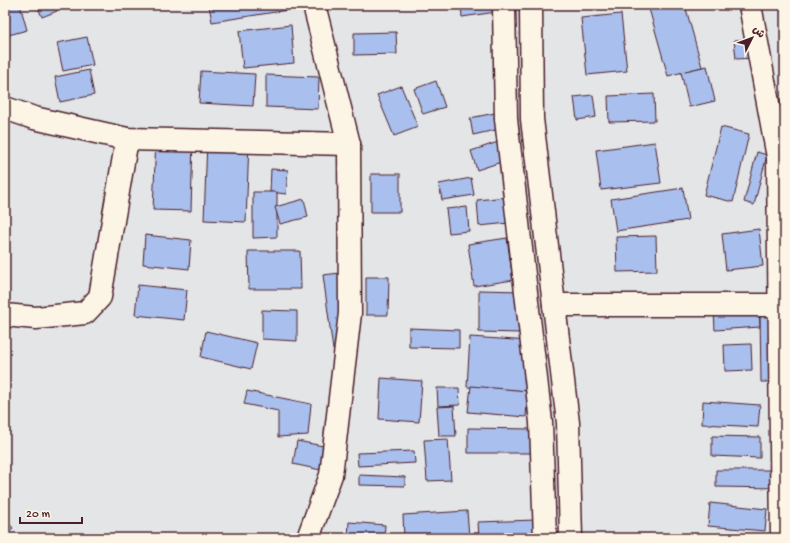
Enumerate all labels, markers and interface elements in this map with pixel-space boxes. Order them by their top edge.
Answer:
north arrow [732,18,772,58]
text: ش [749,24,766,41]
scale bar [20,499,82,525]
text: 20 m [26,508,51,522]

